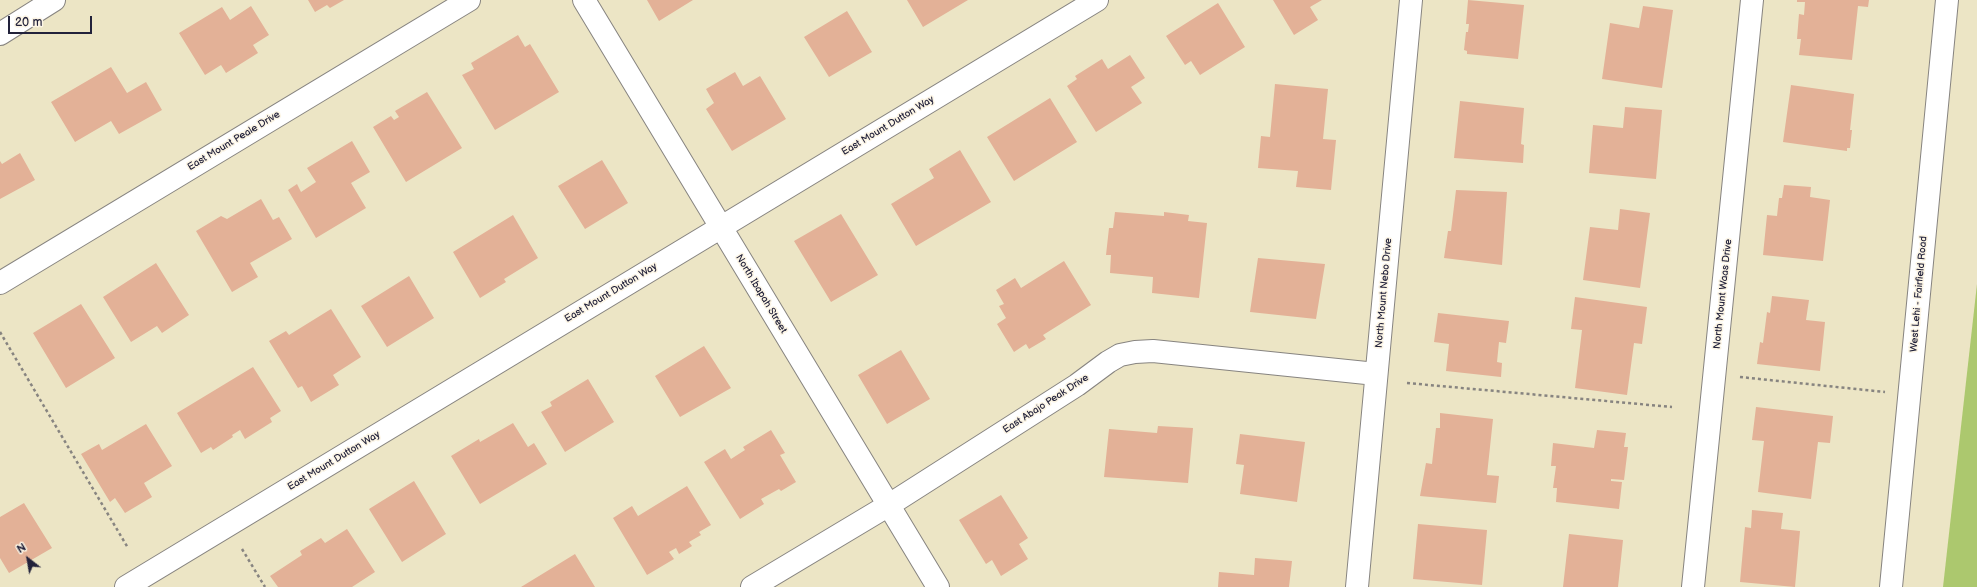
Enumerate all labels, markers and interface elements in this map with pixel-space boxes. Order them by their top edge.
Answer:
scale bar [10,8,94,34]
text: 20 m [15,15,42,30]
street label: East Mount Dutton Way [840,94,936,158]
street label: East Mount Peale Drive [186,109,282,173]
street label: West Lehi - Fairfield Road [1908,236,1930,352]
street label: North Mount Nebo Drive [1373,237,1395,349]
street label: North Mount Waas Drive [1711,238,1735,350]
street label: North Ibapah Street [733,252,789,336]
street label: East Mount Dutton Way [563,261,659,325]
street label: East Abajo Peak Drive [1001,372,1091,436]
street label: East Mount Dutton Way [286,429,382,493]
north arrow [8,539,48,579]
text: N [15,541,28,556]

